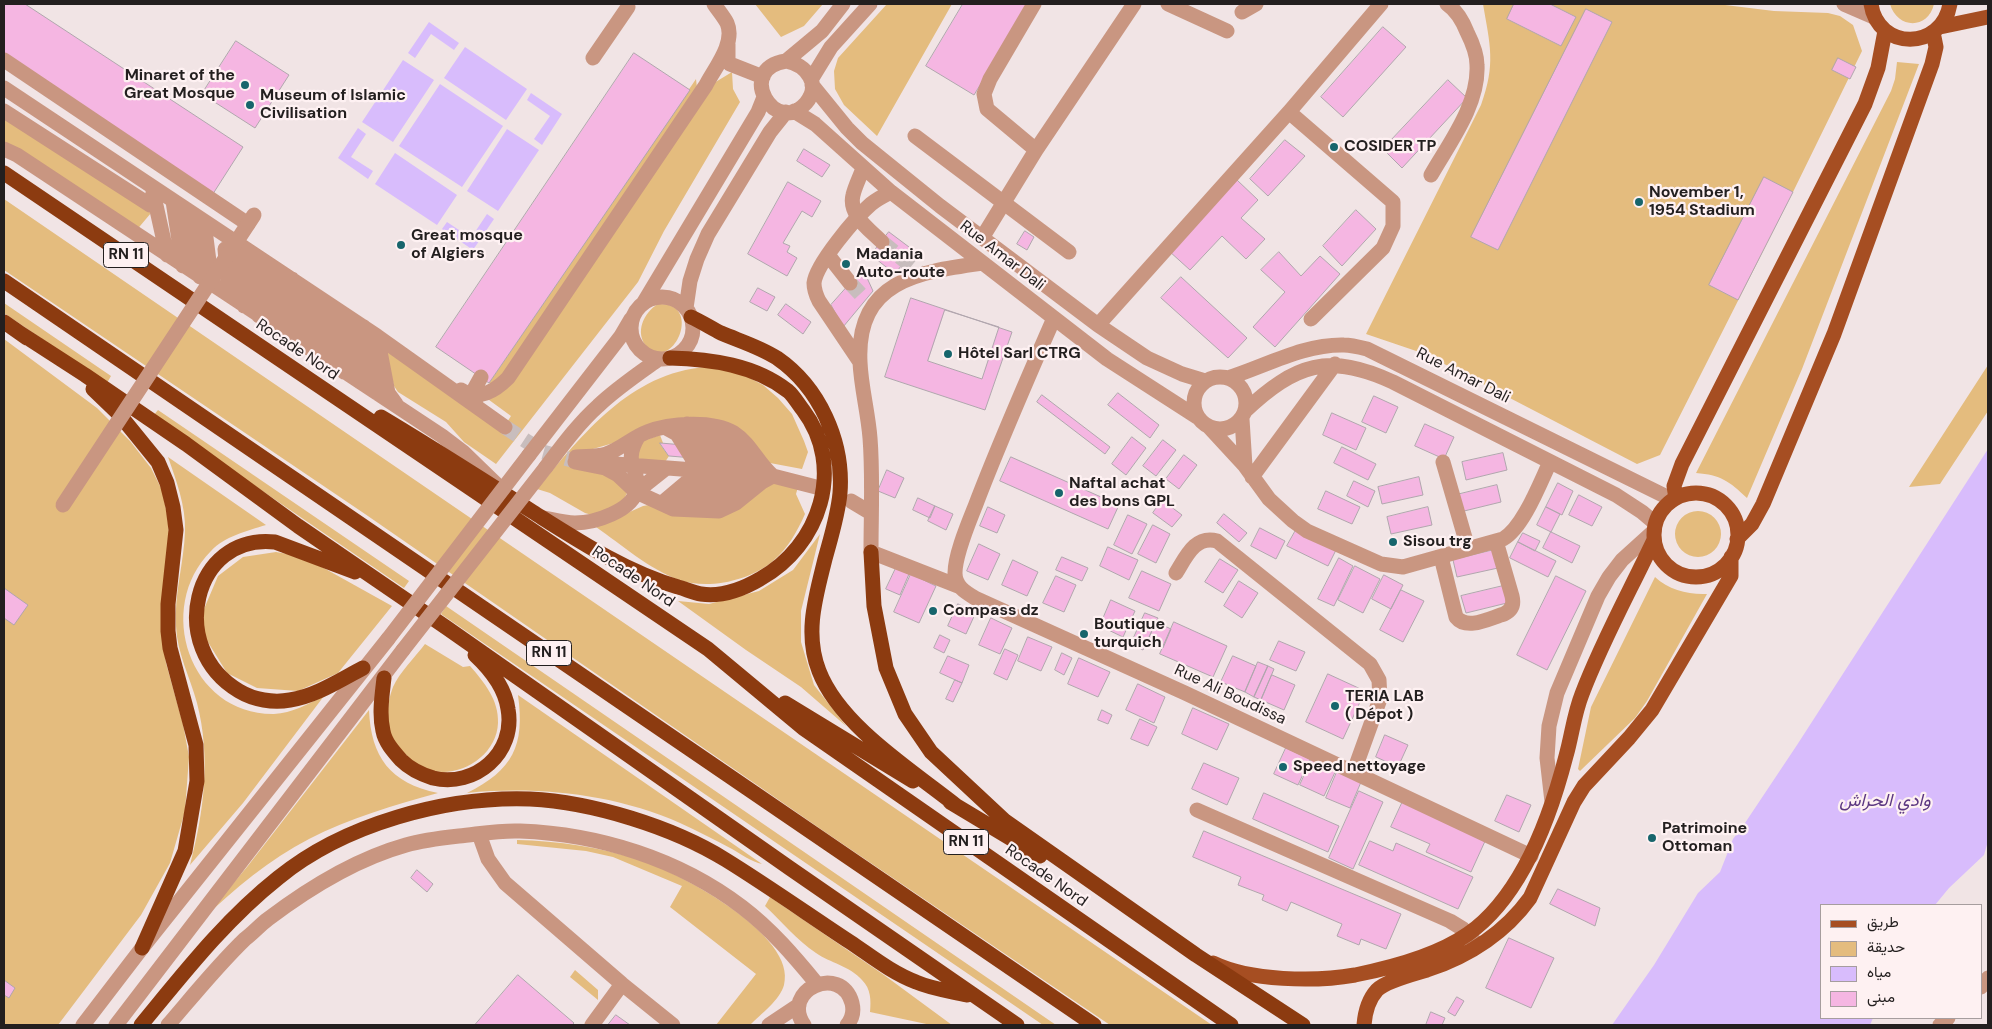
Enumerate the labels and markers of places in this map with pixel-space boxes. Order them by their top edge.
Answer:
place label: Minaret of the Great Mosque [124,66,235,104]
marker: Minaret of the Great Mosque [239,79,251,91]
place label: Museum of Islamic Civilisation [260,86,406,124]
marker: Museum of Islamic Civilisation [244,99,256,111]
place label: COSIDER TP [1344,137,1436,157]
marker: COSIDER TP [1328,141,1340,153]
place label: November 1, 1954 Stadium [1649,183,1755,221]
marker: November 1, 1954 Stadium [1633,196,1645,208]
place label: Great mosque of Algiers [411,226,523,264]
marker: Great mosque of Algiers [395,239,407,251]
place label: Madania Auto-route [856,245,945,283]
marker: Madania Auto-route [840,258,852,270]
place label: Hôtel Sarl CTRG [958,344,1081,364]
marker: Hôtel Sarl CTRG [942,348,954,360]
place label: Naftal achat des bons GPL [1069,474,1175,512]
marker: Naftal achat des bons GPL [1053,487,1065,499]
place label: Sisou trg [1403,532,1472,552]
marker: Sisou trg [1387,536,1399,548]
place label: Compass dz [943,601,1039,621]
marker: Compass dz [927,605,939,617]
place label: Boutique turquich [1094,615,1165,653]
marker: Boutique turquich [1078,628,1090,640]
place label: TERIA LAB ( Dépot ) [1345,687,1424,725]
marker: TERIA LAB ( Dépot ) [1329,700,1341,712]
place label: Speed nettoyage [1293,757,1426,777]
marker: Speed nettoyage [1277,761,1289,773]
place label: Patrimoine Ottoman [1662,819,1747,857]
marker: Patrimoine Ottoman [1646,832,1658,844]

